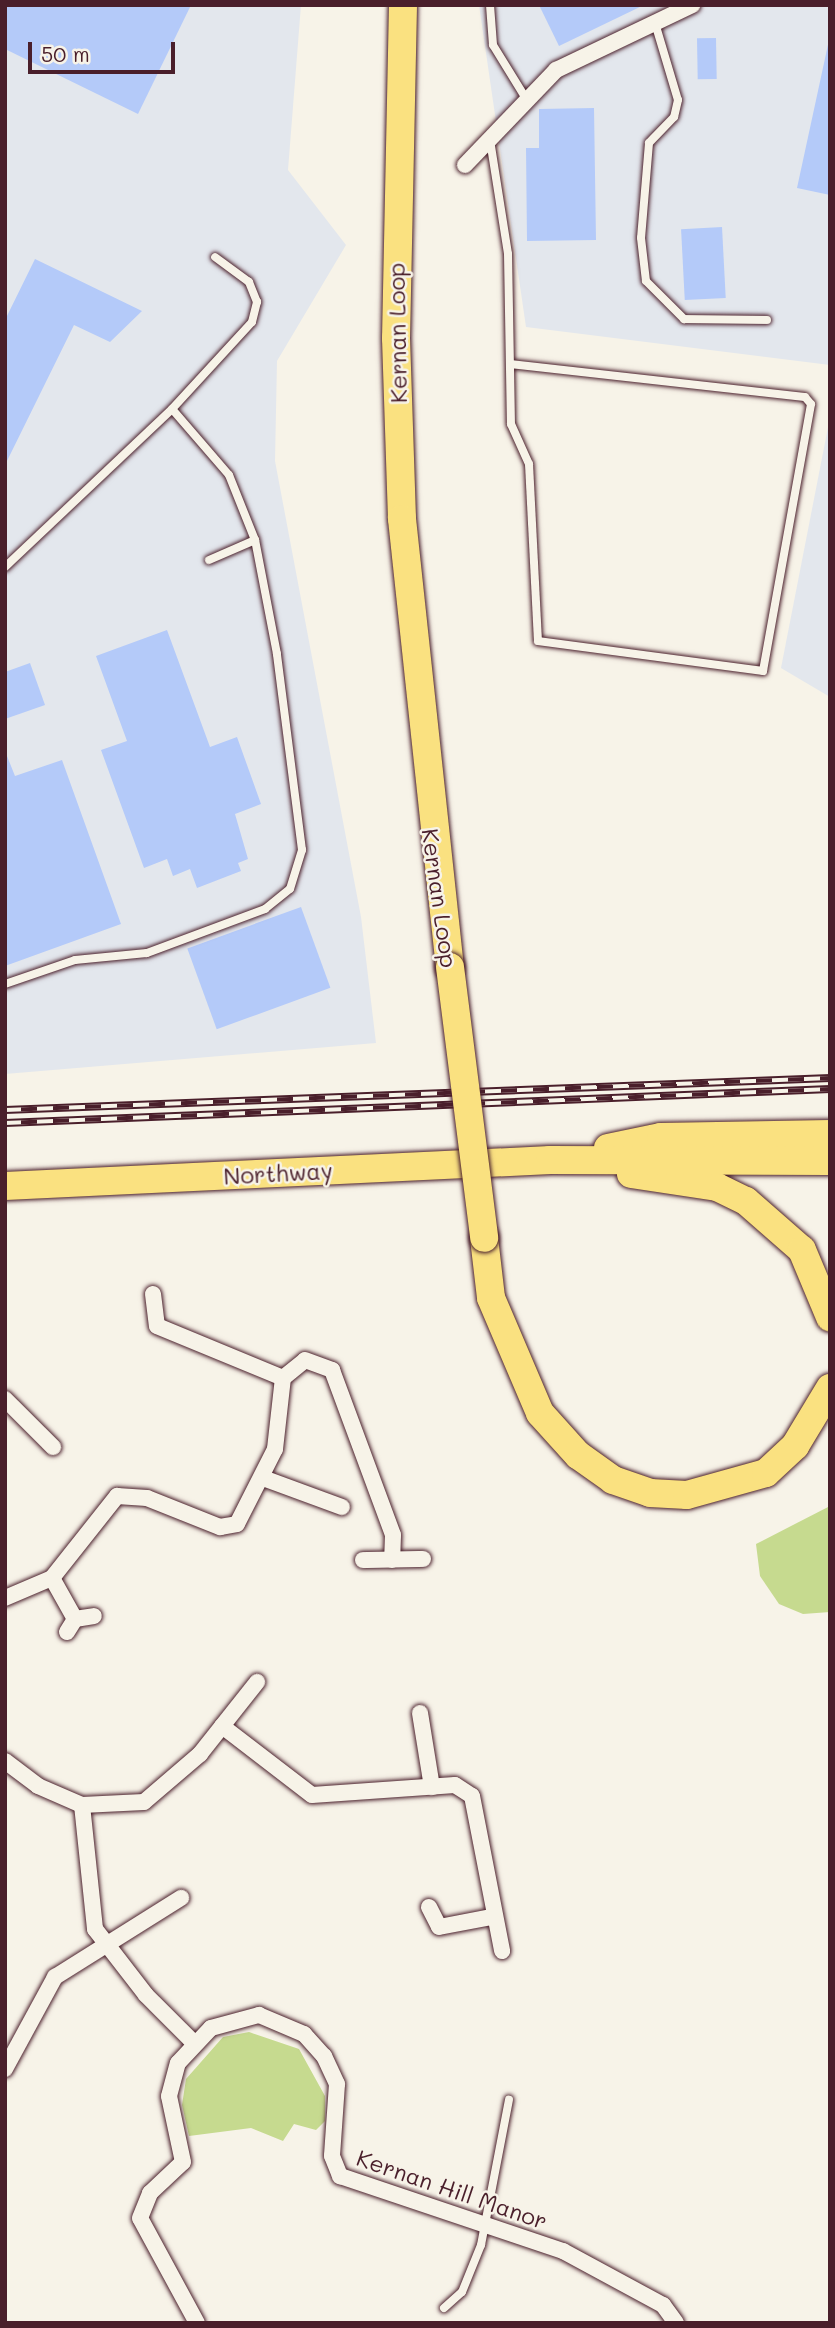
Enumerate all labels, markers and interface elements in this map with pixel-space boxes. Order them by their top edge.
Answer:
scale bar [32,28,178,72]
text: 50 m [41,40,90,67]
street label: Kernan Loop [382,263,412,403]
street label: Kernan Loop [417,827,463,969]
street label: Northway [223,1156,333,1190]
street label: Kernan Hill Manor [353,2143,551,2235]

